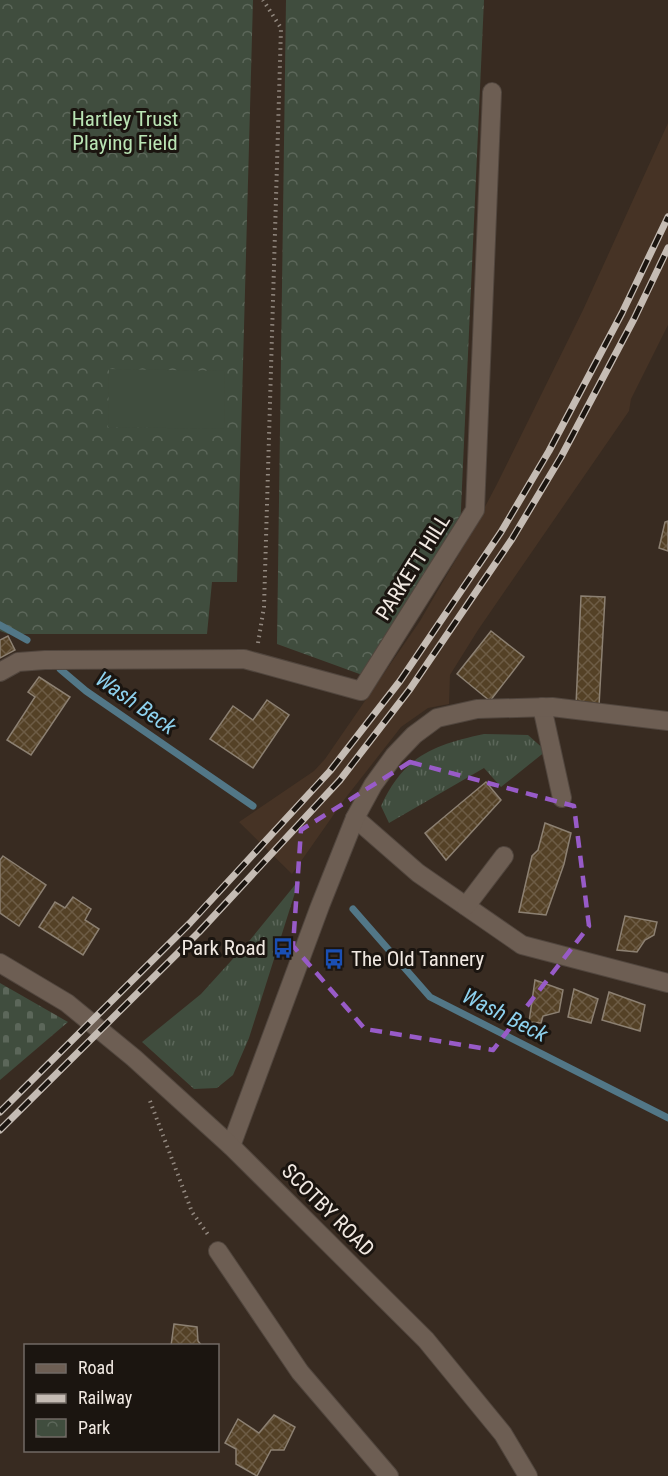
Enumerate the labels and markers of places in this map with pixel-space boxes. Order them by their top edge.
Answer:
place label: Park Road [182,936,266,960]
bus stop icon: Park Road [271,936,295,960]
bus stop icon: The Old Tannery [322,947,346,971]
place label: The Old Tannery [351,947,485,971]

